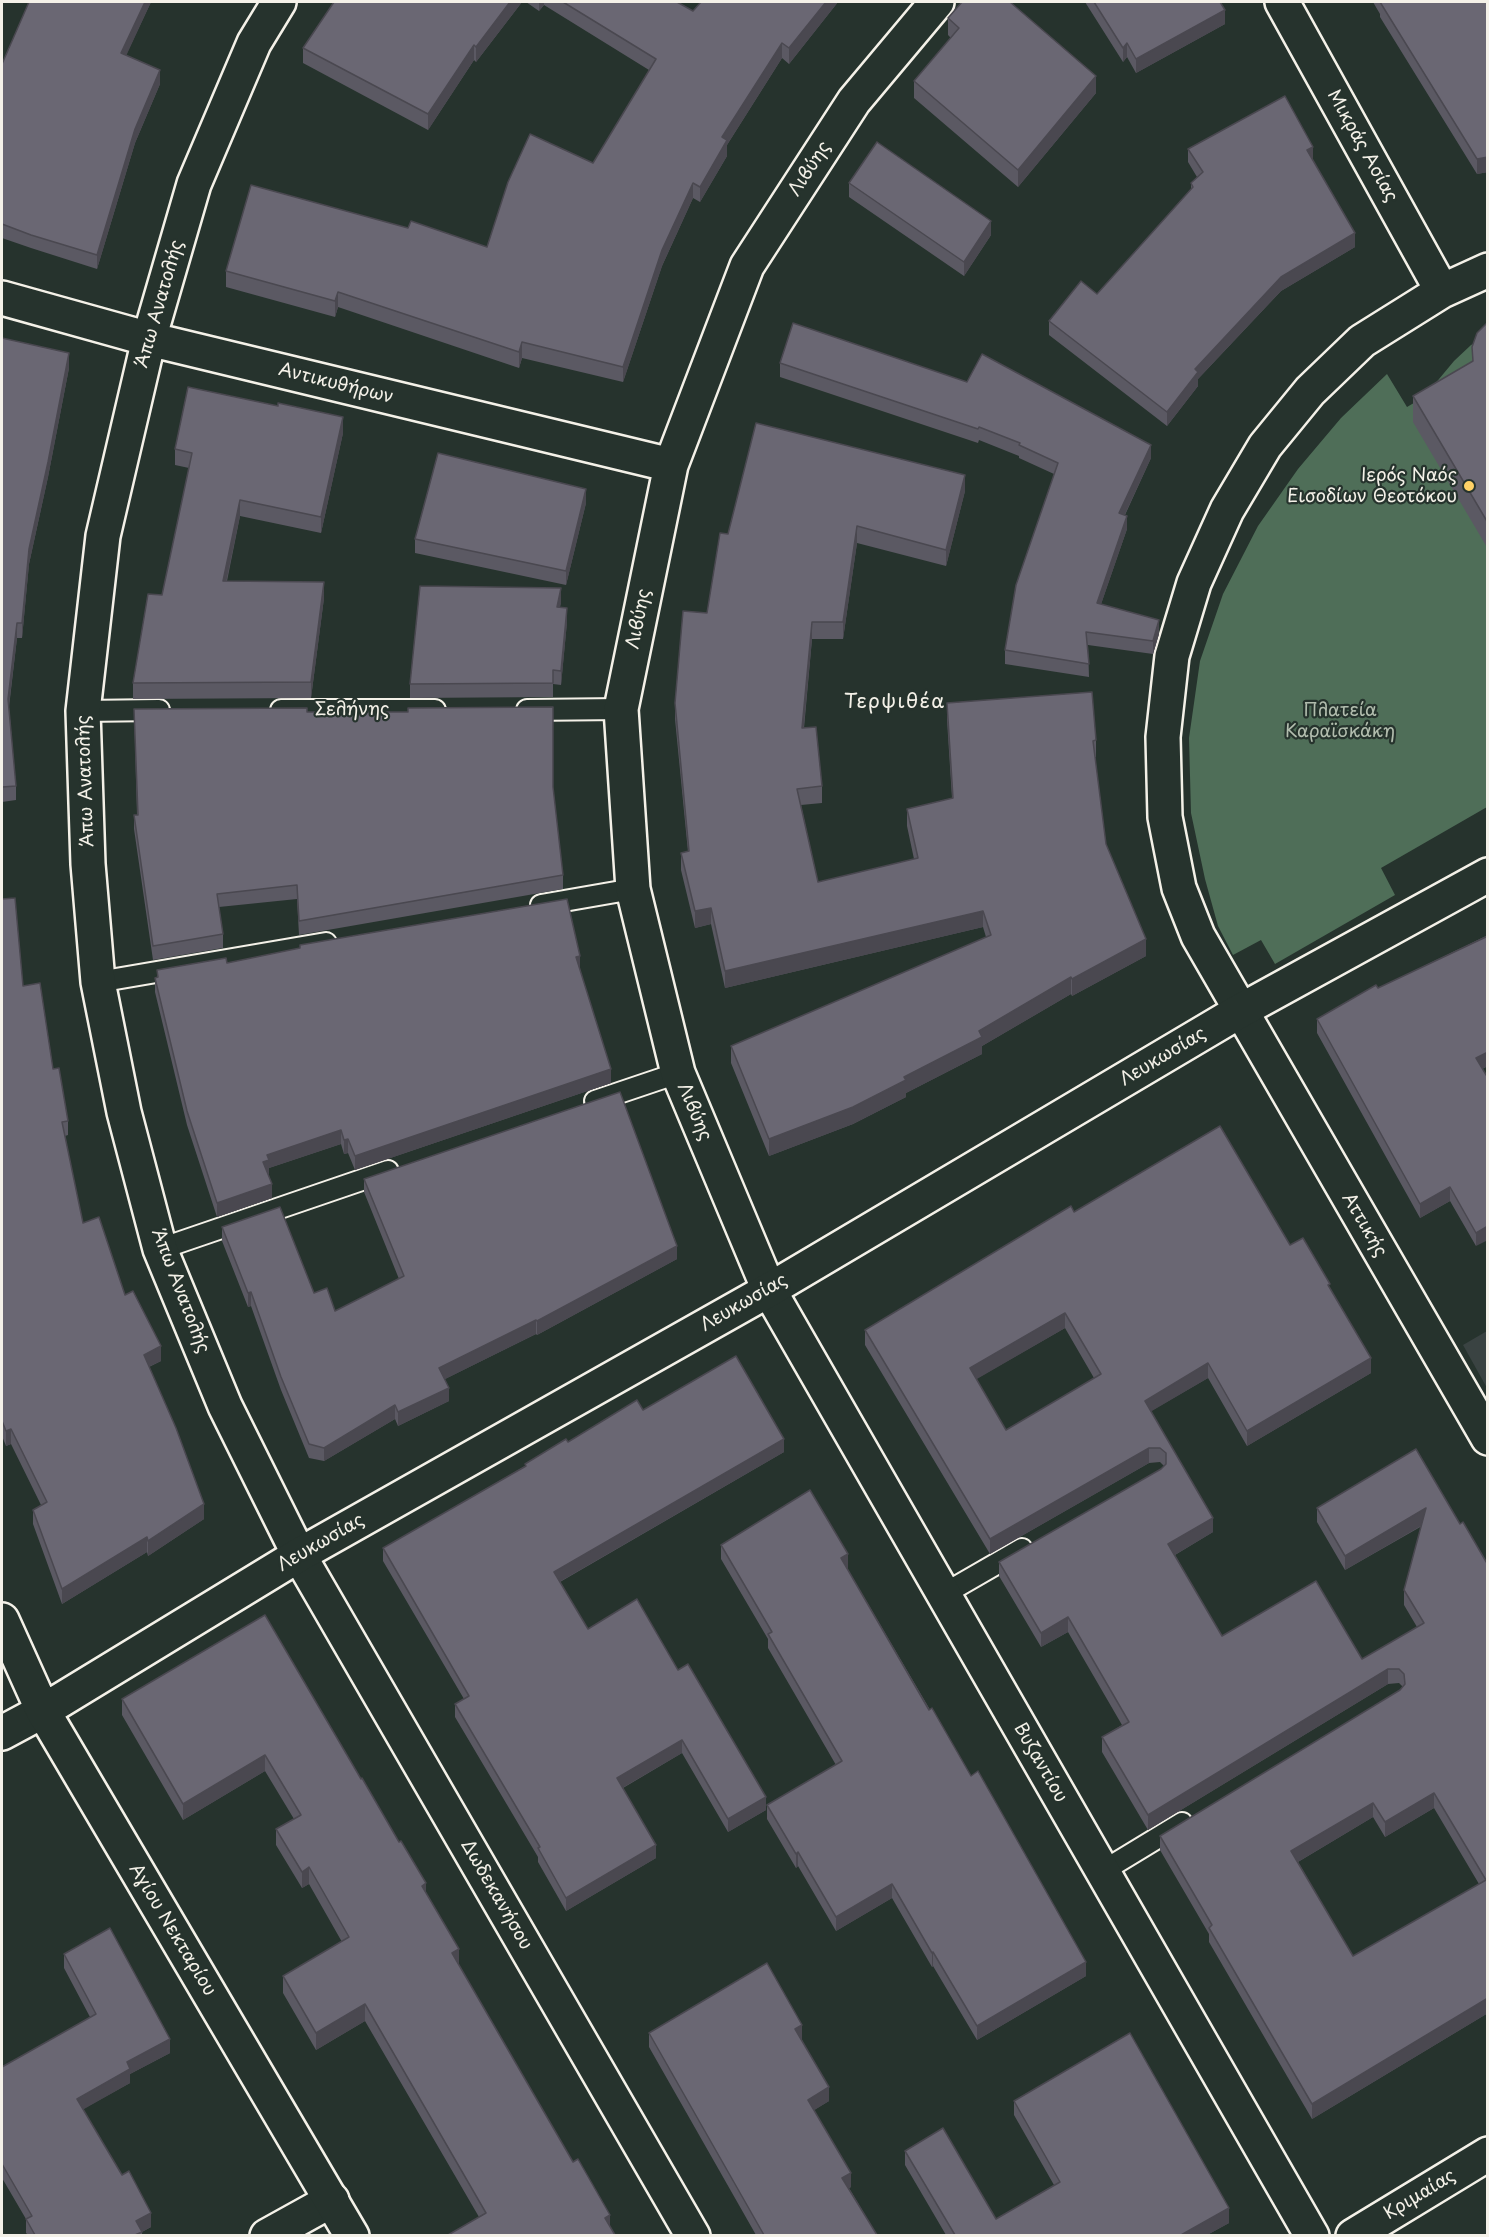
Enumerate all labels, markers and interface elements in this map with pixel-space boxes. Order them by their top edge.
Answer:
street label: Μικράς Ασίας [1322,86,1402,206]
street label: Λιβύης [784,138,836,200]
street label: Άπω Ανατολής [131,238,189,370]
street label: Αντικυθήρων [276,359,396,409]
place label: Ιερός Ναός Εισοδίων Θεοτόκου [1287,465,1457,508]
marker: Ιερός Ναός Εισοδίων Θεοτόκου [1462,479,1476,493]
street label: Λιβύης [623,587,655,651]
district label: Τερψιθέα [844,690,946,714]
street label: Σελήνης [315,699,389,721]
park label: Πλατεία Καραϊσκάκη [1285,700,1395,742]
street label: Άπω Ανατολής [73,715,99,847]
street label: Λευκωσίας [1116,1023,1210,1091]
street label: Λιβύης [672,1080,716,1144]
street label: Αττικής [1337,1189,1391,1261]
street label: Άπω Ανατολής [146,1226,214,1356]
street label: Λευκωσίας [697,1270,791,1336]
street label: Λευκωσίας [274,1510,368,1576]
street label: Βυζαντίου [1009,1719,1071,1807]
street label: Δωδεκανήσου [456,1836,536,1954]
street label: Αγίου Νεκταρίου [124,1860,220,2000]
street label: Κριμαίας [1380,2165,1460,2225]

